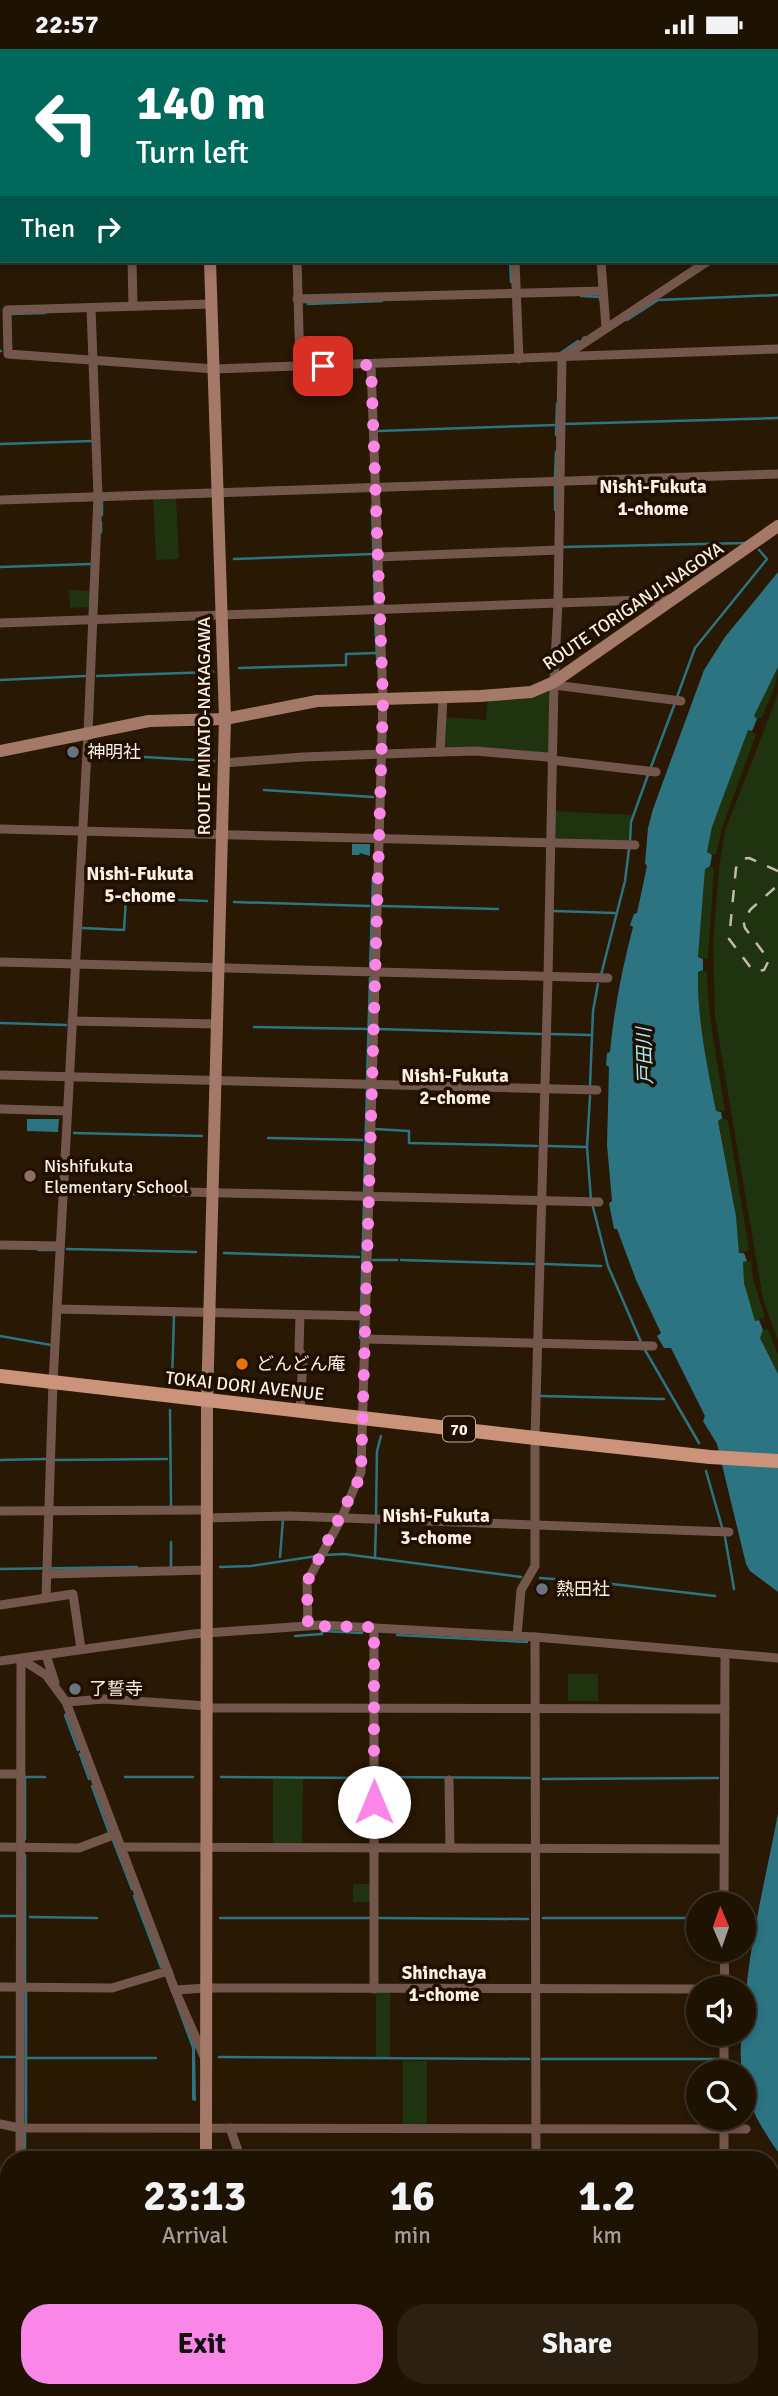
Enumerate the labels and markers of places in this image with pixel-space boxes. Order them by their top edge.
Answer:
pin [293,336,353,396]
place label: 神明社 [87,741,141,763]
marker: 神明社 [65,744,81,760]
place label: Nishifukuta Elementary School [44,1155,189,1198]
marker: Nishifukuta Elementary School [22,1168,38,1184]
place label: どんどん庵 [256,1353,345,1375]
marker: どんどん庵 [234,1356,250,1372]
place label: 熱田社 [556,1578,610,1600]
marker: 熱田社 [534,1581,550,1597]
place label: 了誓寺 [89,1678,143,1700]
marker: 了誓寺 [67,1681,83,1697]

